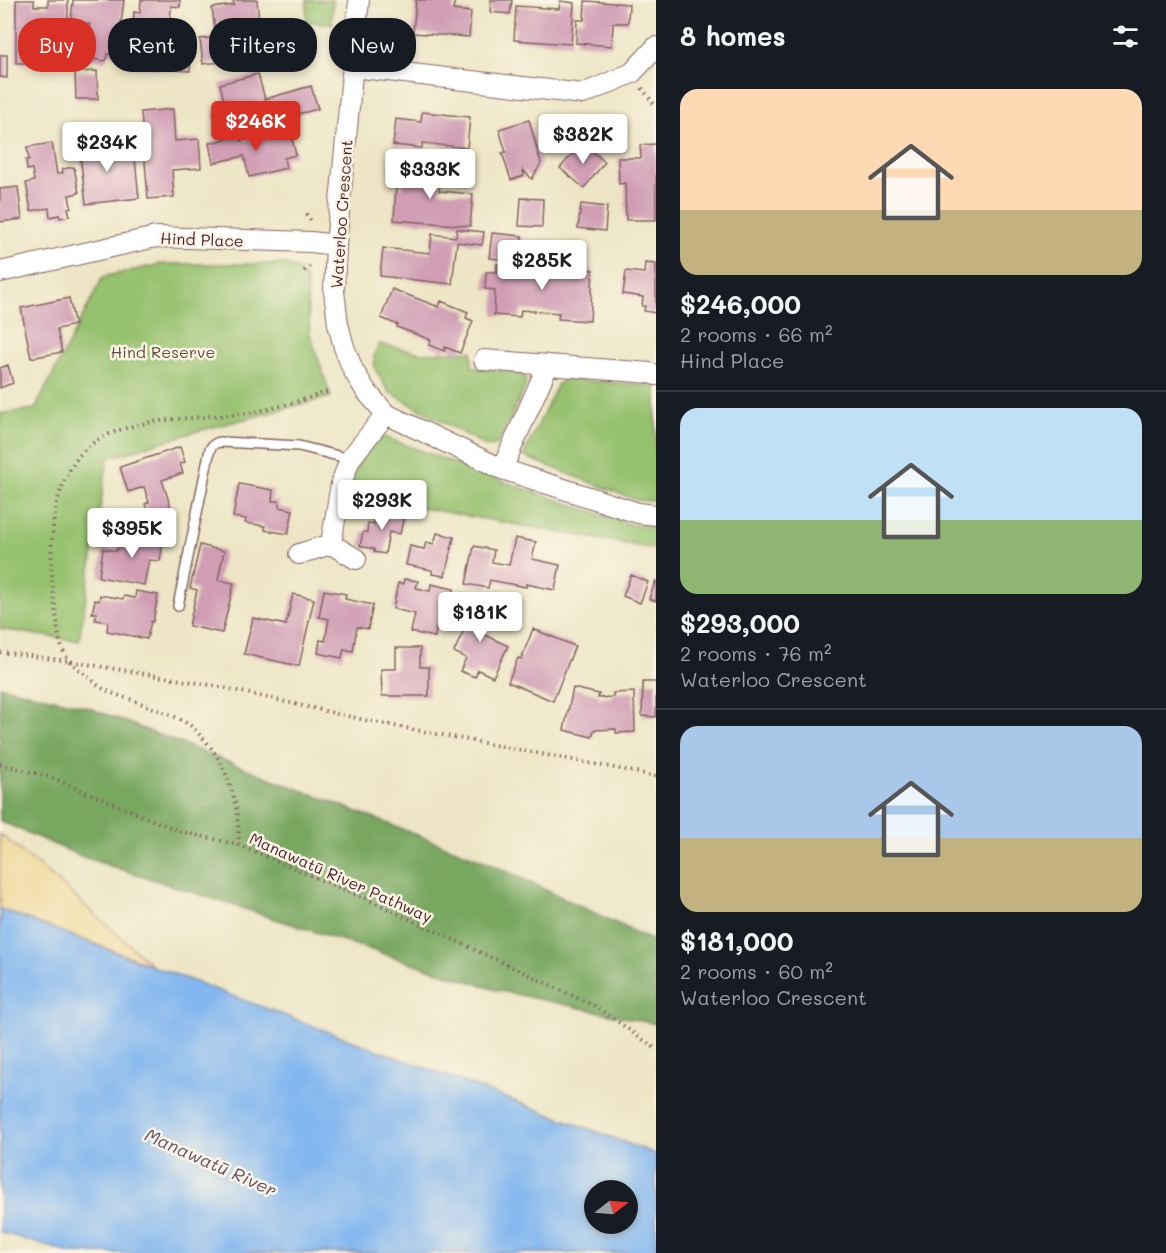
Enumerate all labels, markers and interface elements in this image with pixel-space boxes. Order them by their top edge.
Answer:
chip: Buy [18,18,96,72]
chip: Rent [108,18,197,72]
chip: Filters [209,18,317,72]
chip: New [329,18,416,72]
text: 8 homes [680,19,786,53]
icon: filters [1109,20,1142,53]
pin: $246K [214,101,298,152]
text: $246K [225,107,287,133]
pin: $382K [541,114,625,165]
text: $382K [552,120,614,146]
pin: $234K [65,122,149,173]
text: $234K [76,128,138,154]
icon: home [857,128,965,236]
street label: Waterloo Crescent [325,139,357,289]
pin: $333K [388,149,472,200]
text: $333K [399,155,461,181]
street label: Hind Place [160,227,244,251]
pin: $285K [500,240,584,291]
text: $285K [512,246,572,272]
text: $246,000 [680,287,801,321]
text: 2 rooms · 66 m² [680,321,833,347]
park label: Hind Reserve [111,341,215,362]
text: Hind Place [680,347,784,373]
icon: home [857,447,965,555]
pin: $293K [340,480,424,531]
text: $293K [352,486,412,512]
pin: $395K [90,508,174,559]
text: $395K [101,514,163,540]
pin: $181K [438,592,522,643]
text: $181K [452,598,508,624]
text: $293,000 [680,606,800,640]
text: 2 rooms · 76 m² [680,640,832,666]
text: Waterloo Crescent [680,666,867,692]
icon: home [857,765,965,873]
street label: Manawatū River Pathway [246,827,436,927]
text: $181,000 [680,924,793,958]
text: 2 rooms · 60 m² [680,958,833,984]
text: Waterloo Crescent [680,984,867,1010]
water label: Manawatū River [141,1122,281,1202]
north arrow [584,1180,638,1234]
map controls [584,1180,638,1234]

